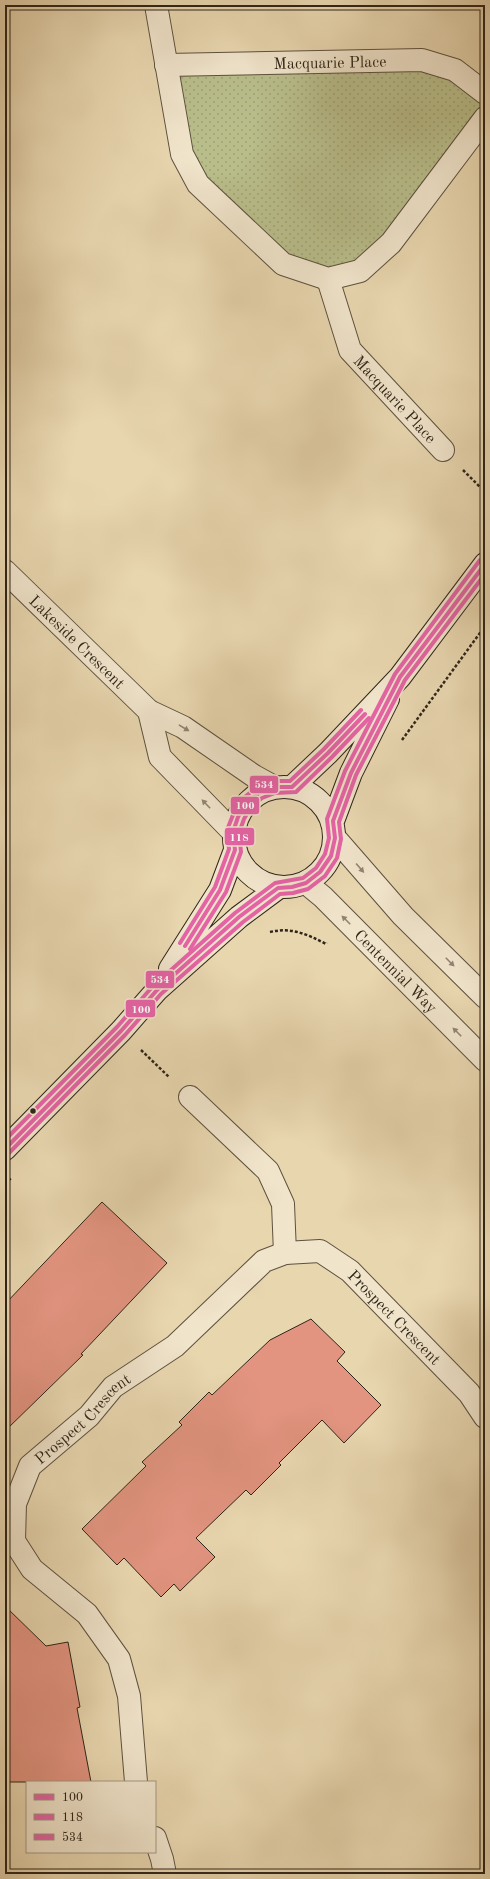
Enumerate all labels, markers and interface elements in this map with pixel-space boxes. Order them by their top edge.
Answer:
street label: Macquarie Place [273,55,387,73]
street label: Macquarie Place [350,353,438,447]
street label: Lakeside Crescent [25,593,127,693]
one-way arrow [179,724,189,732]
line badge: 534 [249,775,279,794]
text: 534 [254,780,274,791]
line badge: 100 [230,796,260,815]
one-way arrow [201,799,211,809]
text: 100 [235,801,255,812]
line badge: 118 [224,827,255,846]
text: 118 [229,833,249,844]
one-way arrow [356,862,365,873]
one-way arrow [341,915,351,925]
street label: Centennial Way [350,928,440,1017]
one-way arrow [445,957,455,967]
line badge: 534 [145,970,175,989]
text: 534 [150,975,170,986]
line badge: 100 [125,999,156,1018]
text: 100 [131,1005,151,1016]
one-way arrow [452,1027,462,1037]
unlabelled marker [28,1106,38,1116]
street label: Prospect Crescent [344,1268,443,1369]
street label: Prospect Crescent [32,1371,134,1468]
legend [26,1781,156,1853]
text: 100 [62,1792,83,1804]
text: 118 [62,1812,83,1824]
text: 534 [62,1831,83,1844]

